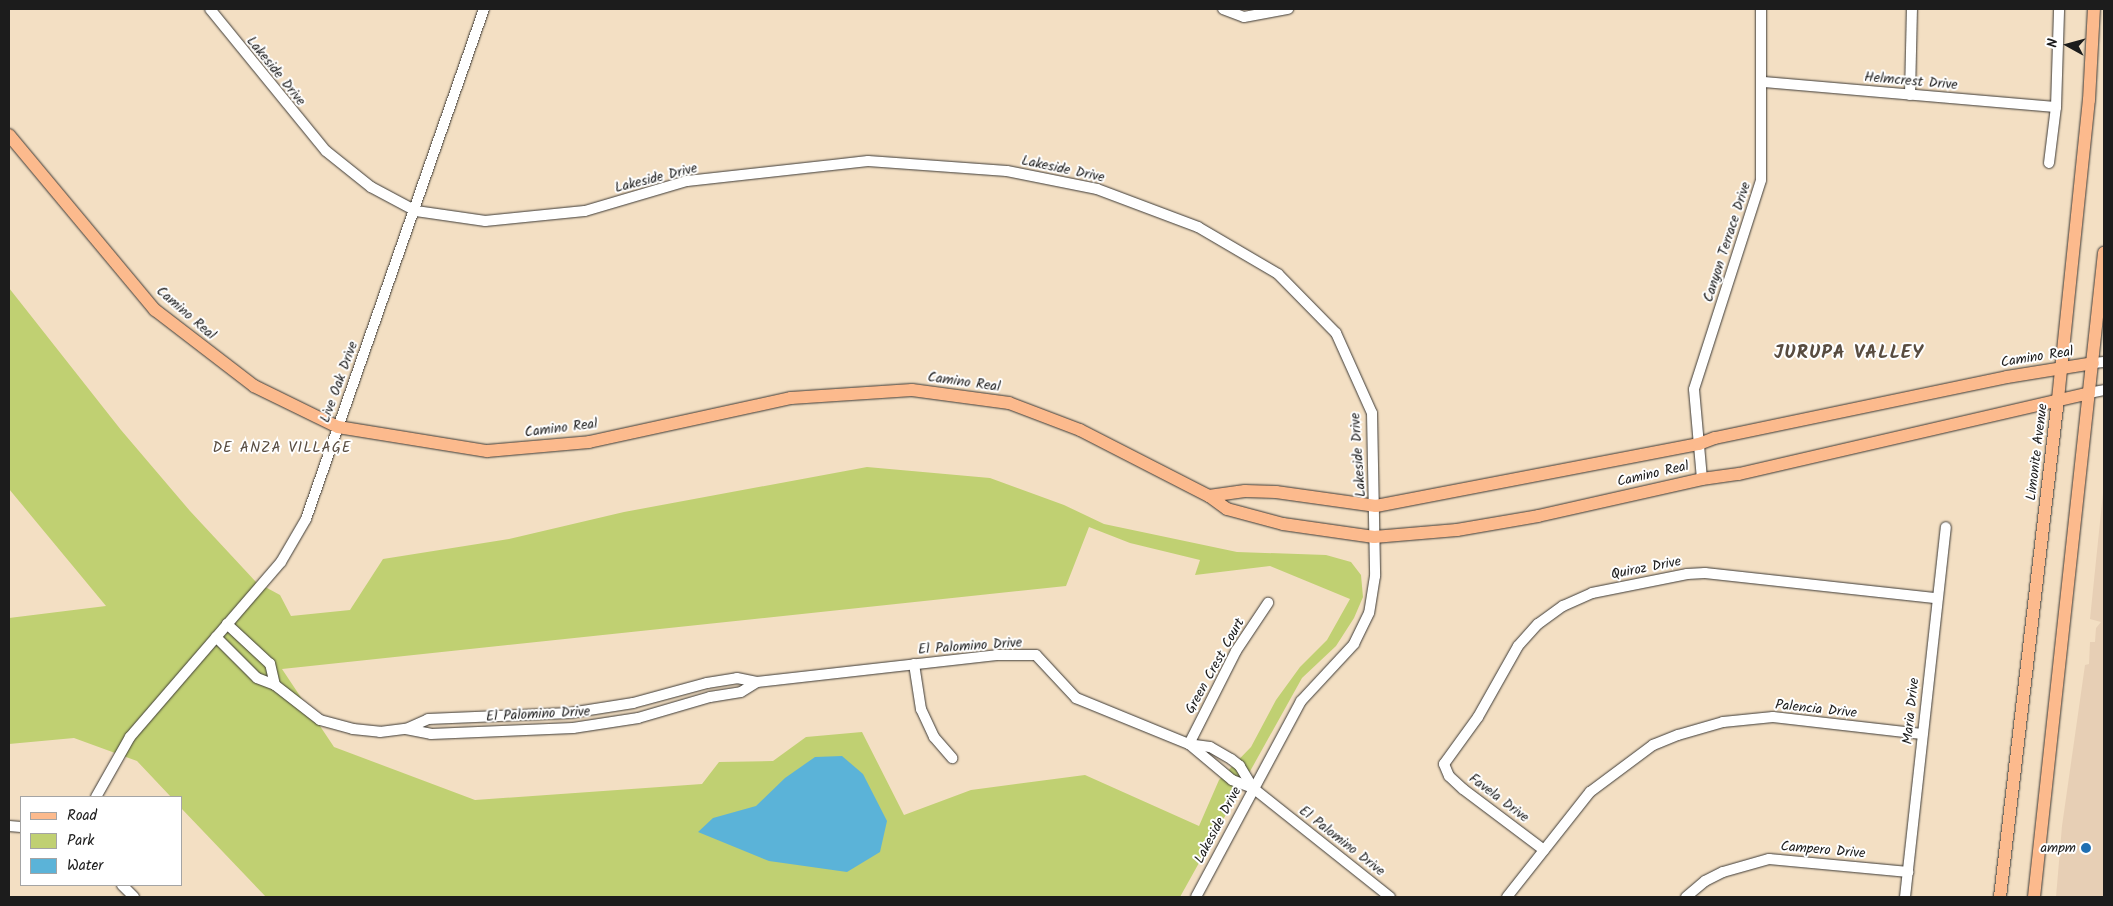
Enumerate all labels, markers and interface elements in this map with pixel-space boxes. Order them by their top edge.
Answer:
north arrow [2043,20,2093,70]
street label: Lakeside Drive [243,33,309,109]
text: N [2042,37,2065,49]
street label: Helmcrest Drive [1864,69,1958,93]
street label: Lakeside Drive [1020,152,1106,186]
street label: Lakeside Drive [613,160,699,196]
street label: Canyon Terrace Drive [1700,180,1754,304]
street label: Camino Real [153,283,219,343]
street label: Live Oak Drive [317,339,361,425]
district label: JURUPA VALLEY [1772,343,1926,365]
street label: Camino Real [1999,343,2075,371]
street label: Camino Real [927,369,1001,395]
street label: Limonite Avenue [2023,402,2051,502]
street label: Lakeside Drive [1347,412,1369,498]
street label: Camino Real [524,415,598,441]
district label: DE ANZA VILLAGE [211,440,353,458]
street label: Camino Real [1615,458,1691,490]
street label: Quiroz Drive [1610,553,1682,583]
street label: Green Crest Court [1182,615,1248,717]
street label: El Palomino Drive [917,634,1023,658]
street label: Maria Drive [1899,677,1923,745]
street label: Palencia Drive [1774,696,1858,722]
street label: El Palomino Drive [485,703,591,725]
street label: Favela Drive [1466,770,1532,826]
street label: Lakeside Drive [1191,784,1245,866]
legend [20,796,182,886]
street label: El Palomino Drive [1296,802,1388,880]
text: Road [67,804,97,828]
text: Park [67,829,94,853]
street label: Campero Drive [1780,838,1866,862]
place label: ampm [2040,840,2076,856]
marker: ampm [2080,842,2092,854]
text: Water [67,854,103,878]

